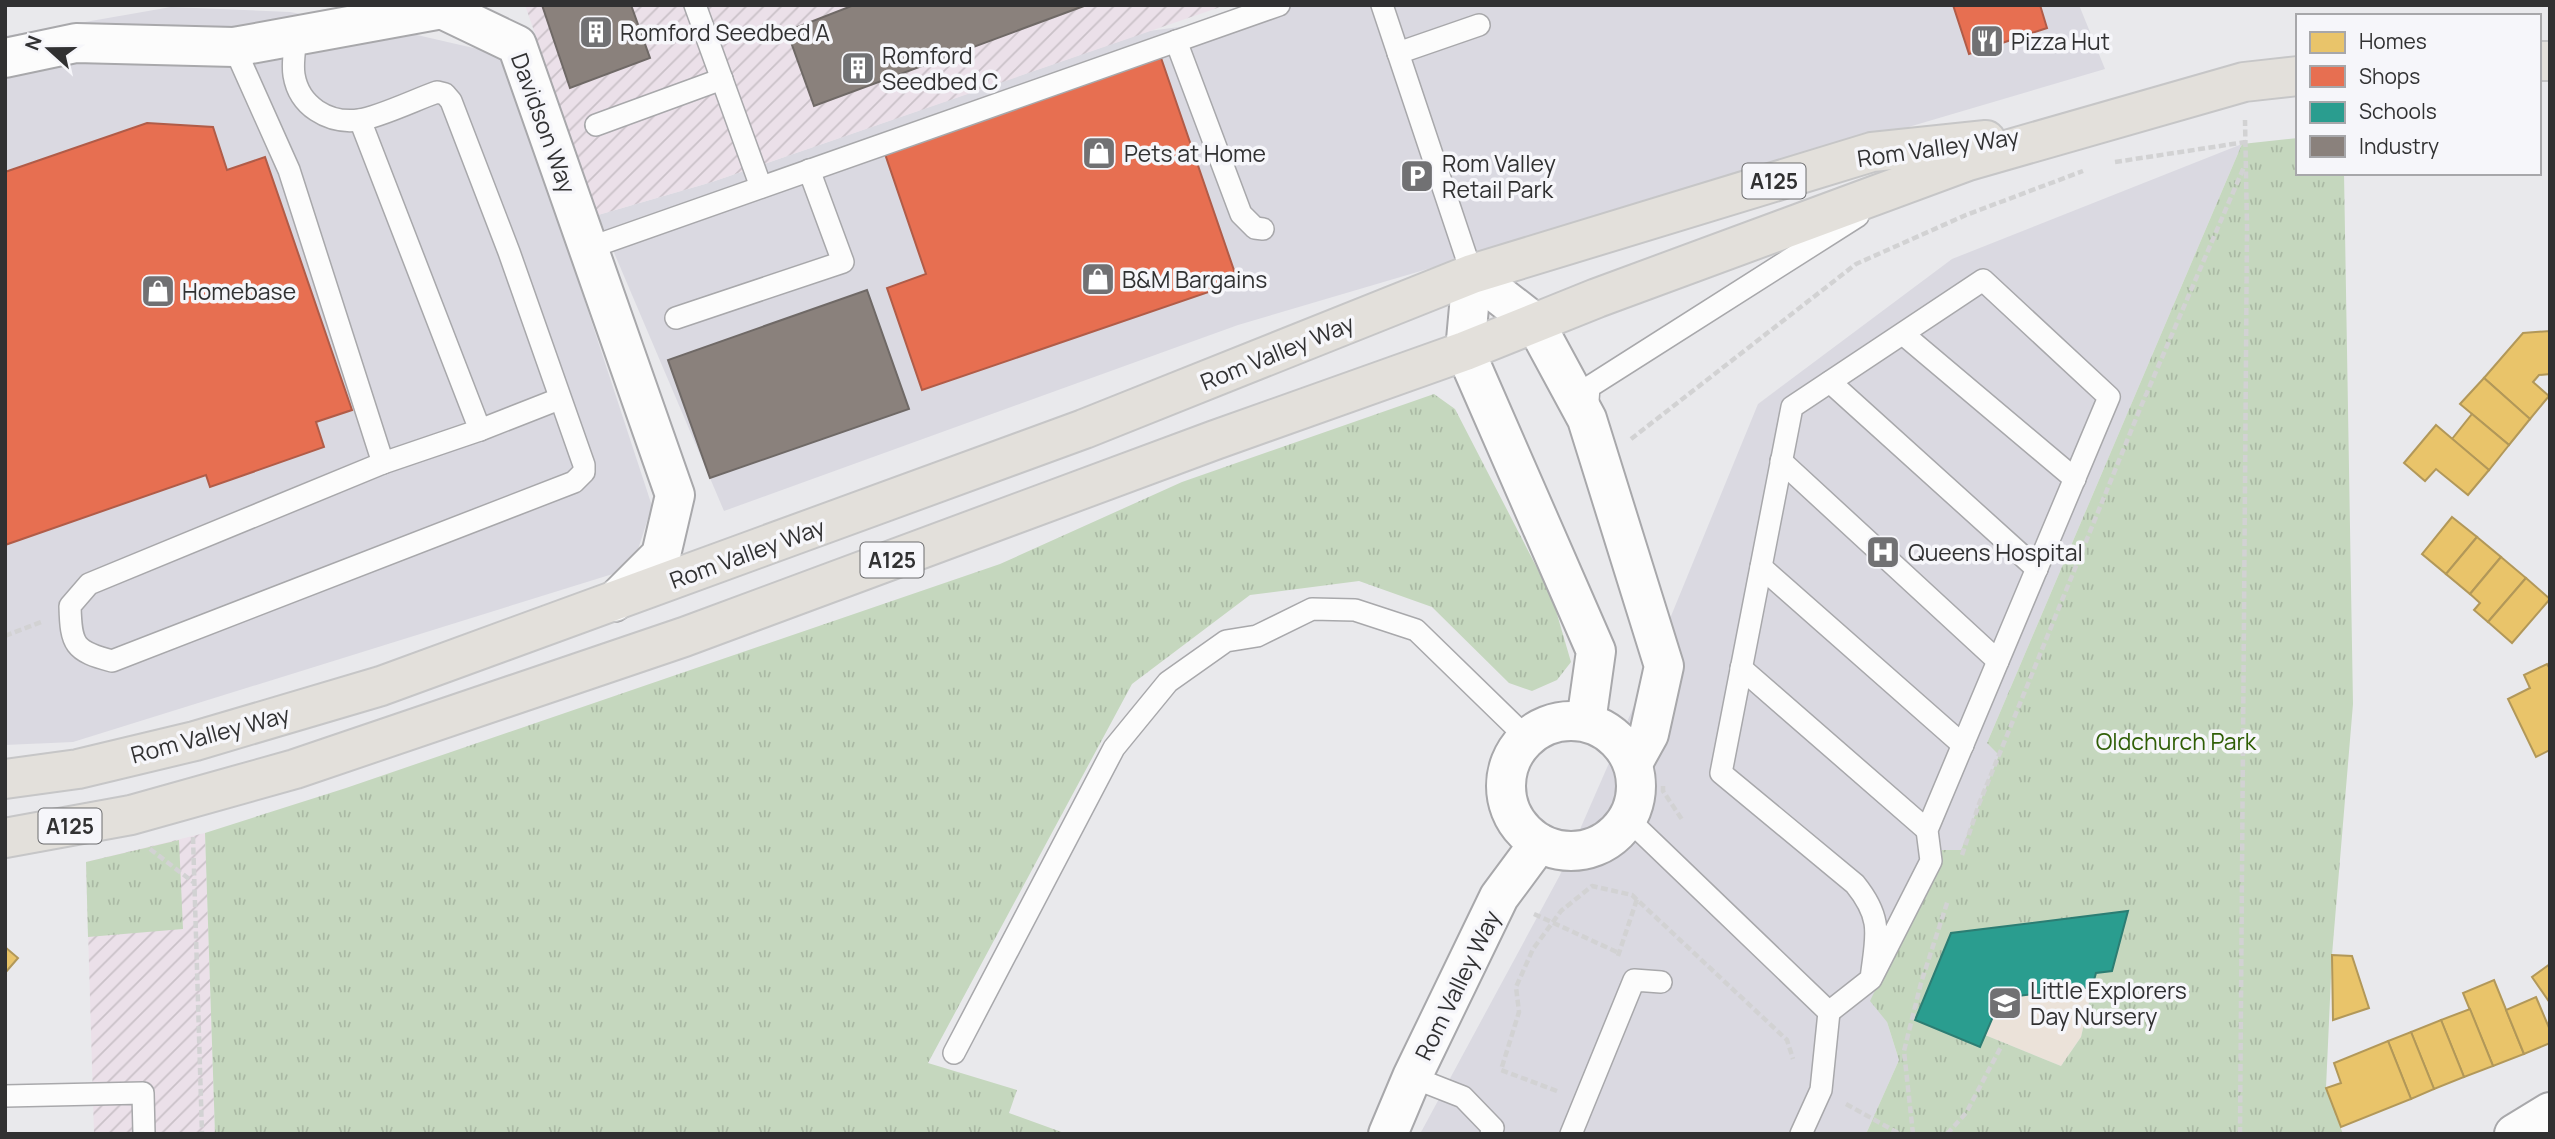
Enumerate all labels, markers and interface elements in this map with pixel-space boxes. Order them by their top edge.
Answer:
building icon: Romford Seedbed A [577,13,615,51]
north arrow [14,14,84,84]
legend [2296,14,2541,175]
place label: Romford Seedbed A [620,16,830,48]
restaurant icon: Pizza Hut [1968,22,2006,60]
place label: Pizza Hut [2011,25,2110,57]
text: Homes [2359,27,2427,55]
text: N [19,32,48,54]
place label: Romford Seedbed C [882,39,998,97]
street label: Davidson Way [504,48,584,198]
building icon: Romford Seedbed C [839,49,877,87]
text: Shops [2359,62,2420,90]
text: Schools [2359,97,2437,125]
street label: Rom Valley Way [1855,120,2021,174]
text: Industry [2359,132,2439,160]
shop icon: Pets at Home [1080,134,1118,172]
place label: Pets at Home [1124,137,1266,169]
place label: Rom Valley Retail Park [1442,147,1556,205]
parking icon: Rom Valley Retail Park [1398,157,1436,195]
road number: A125 [1742,164,1806,198]
shop icon: B&M Bargains [1079,260,1117,298]
place label: B&M Bargains [1122,263,1267,295]
shop icon: Homebase [139,272,177,310]
place label: Homebase [182,275,296,307]
street label: Rom Valley Way [1195,307,1359,397]
street label: Rom Valley Way [665,510,829,596]
hospital icon: Queens Hospital [1864,533,1902,571]
place label: Queens Hospital [1908,536,2083,568]
road number: A125 [860,542,924,578]
street label: Rom Valley Way [127,697,293,771]
park label: Oldchurch Park [2096,725,2257,757]
road number: A125 [38,808,102,844]
street label: Rom Valley Way [1407,905,1507,1065]
place label: Little Explorers Day Nursery [2030,974,2187,1032]
school or university icon: Little Explorers Day Nursery [1986,984,2024,1022]

